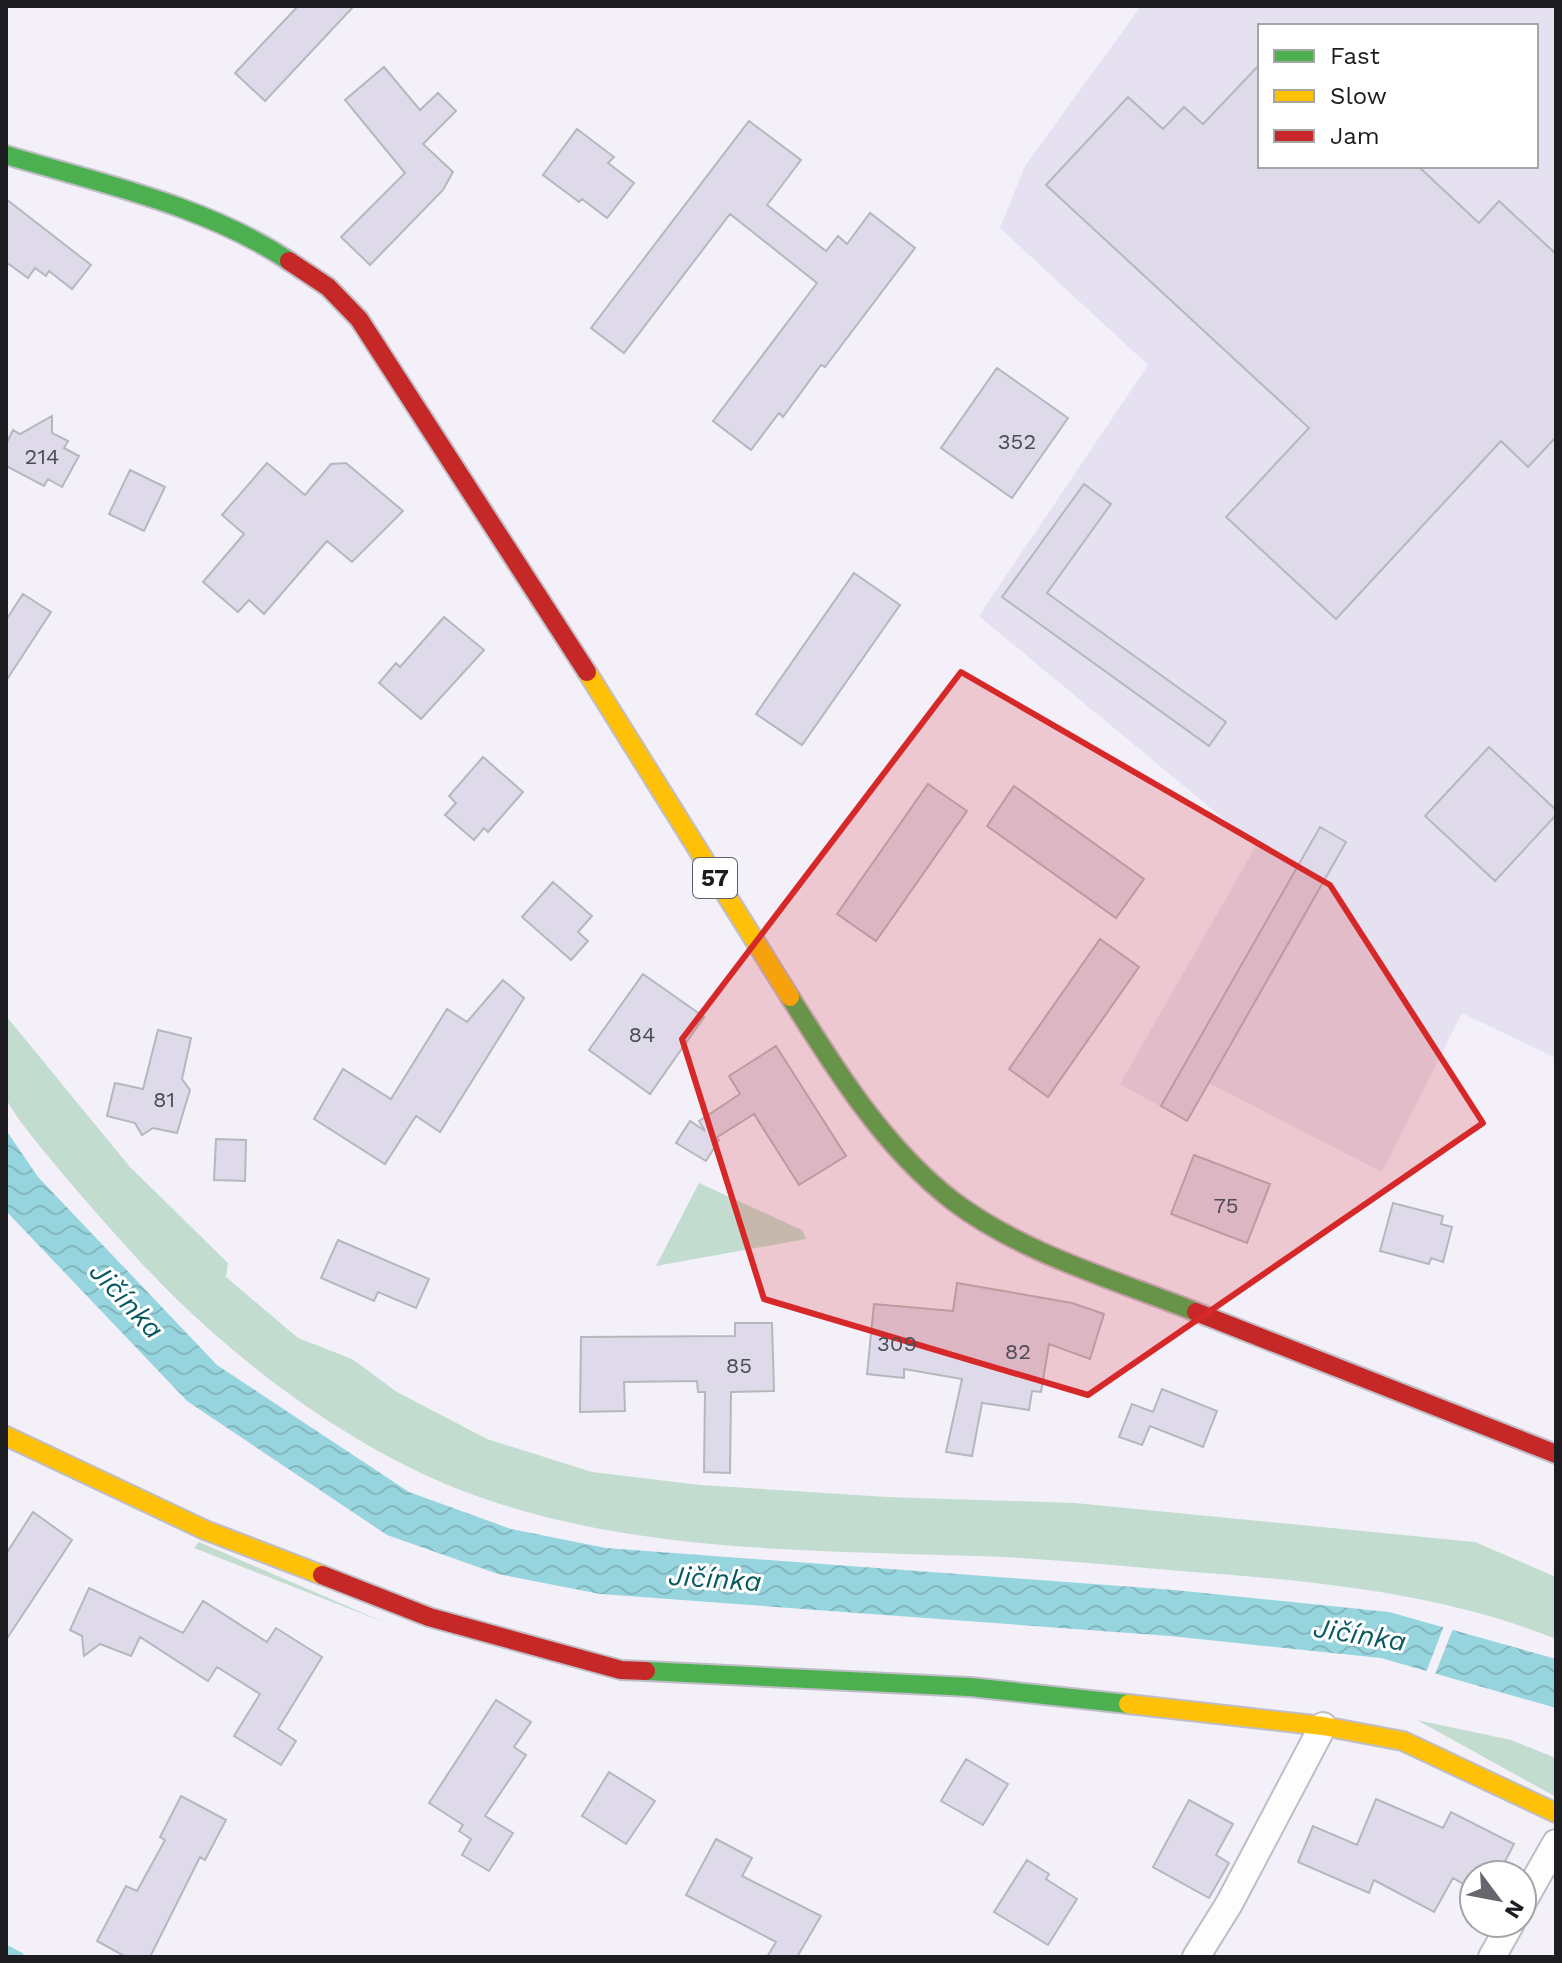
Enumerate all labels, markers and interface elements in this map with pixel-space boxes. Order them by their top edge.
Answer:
legend [1258,24,1538,168]
text: Fast [1330,42,1380,70]
text: Slow [1330,82,1387,110]
text: Jam [1330,122,1380,150]
house number: 352 [998,429,1036,454]
house number: 214 [25,444,59,469]
road number: 57 [693,858,737,898]
house number: 84 [629,1022,656,1047]
house number: 81 [153,1087,175,1112]
house number: 75 [1213,1193,1239,1218]
water label: Jičínka [83,1255,171,1346]
house number: 309 [877,1331,917,1356]
house number: 82 [1005,1339,1031,1364]
house number: 85 [726,1353,752,1378]
water label: Jičínka [667,1559,763,1598]
water label: Jičínka [1311,1611,1409,1658]
north arrow [1458,1859,1538,1939]
text: N [1500,1896,1529,1923]

